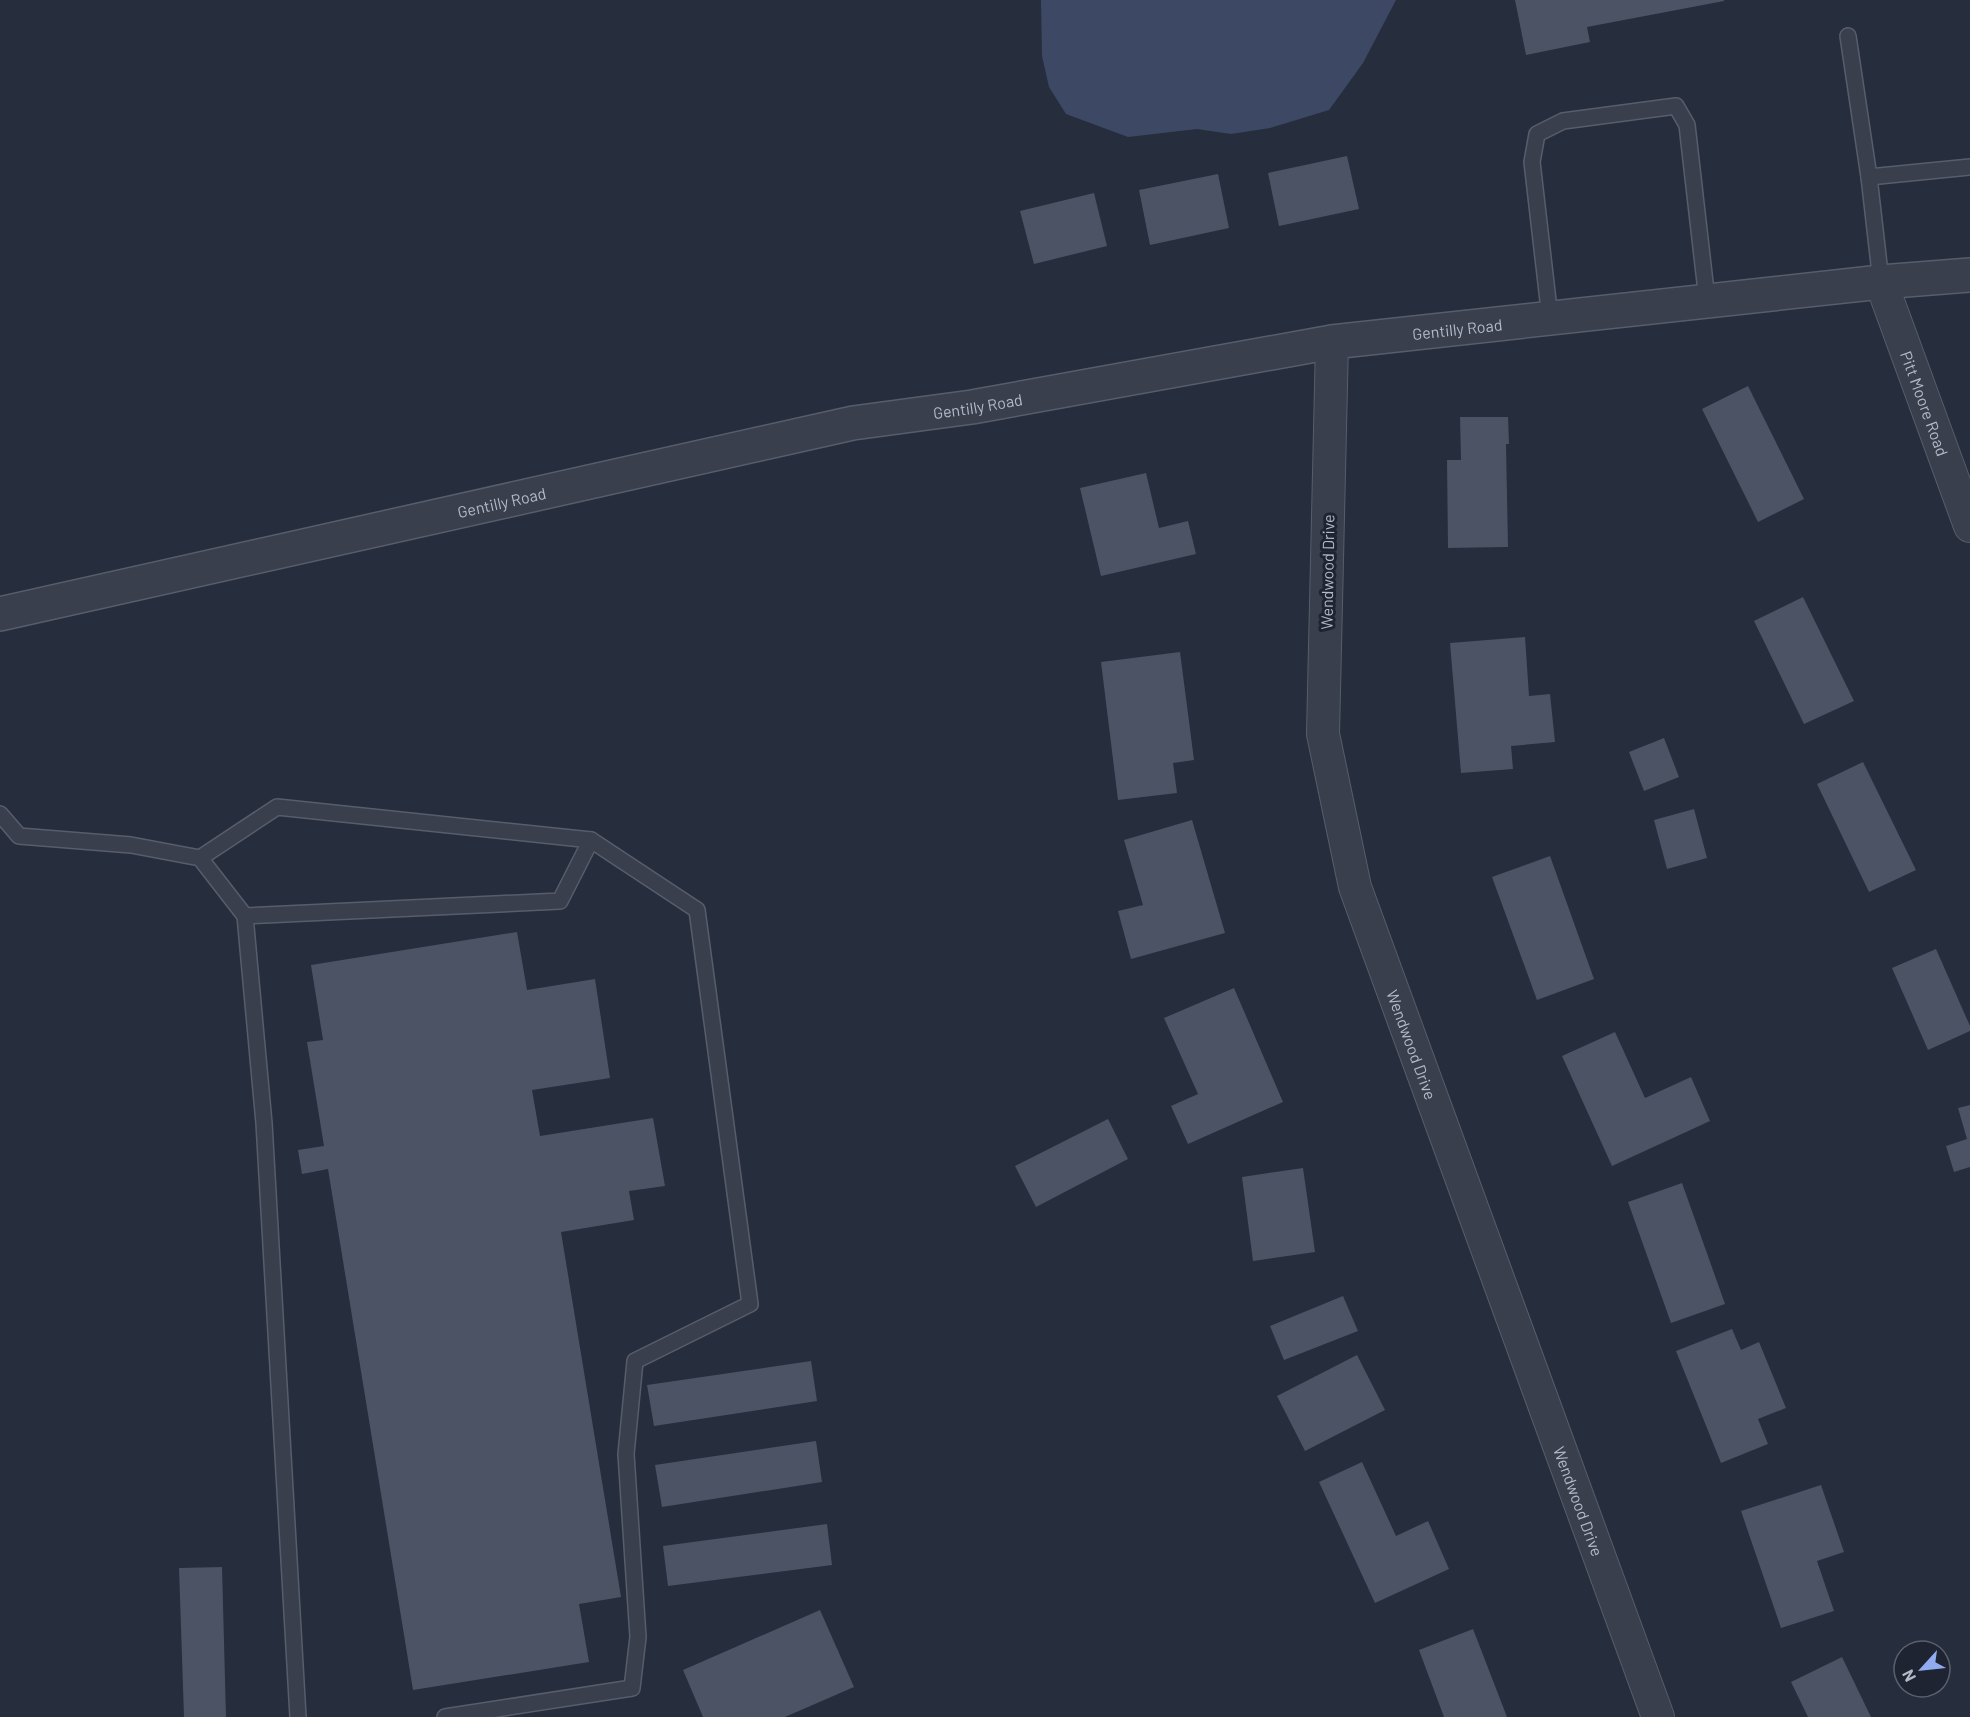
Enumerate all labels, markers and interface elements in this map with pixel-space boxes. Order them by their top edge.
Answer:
street label: Gentilly Road [1411,314,1503,343]
street label: Pitt Moore Road [1897,348,1953,458]
street label: Gentilly Road [932,389,1024,422]
street label: Gentilly Road [455,483,548,521]
street label: Wendwood Drive [1316,514,1338,630]
street label: Wendwood Drive [1384,987,1441,1102]
street label: Wendwood Drive [1550,1443,1608,1558]
north arrow [1892,1639,1952,1699]
text: N [1897,1667,1919,1685]

